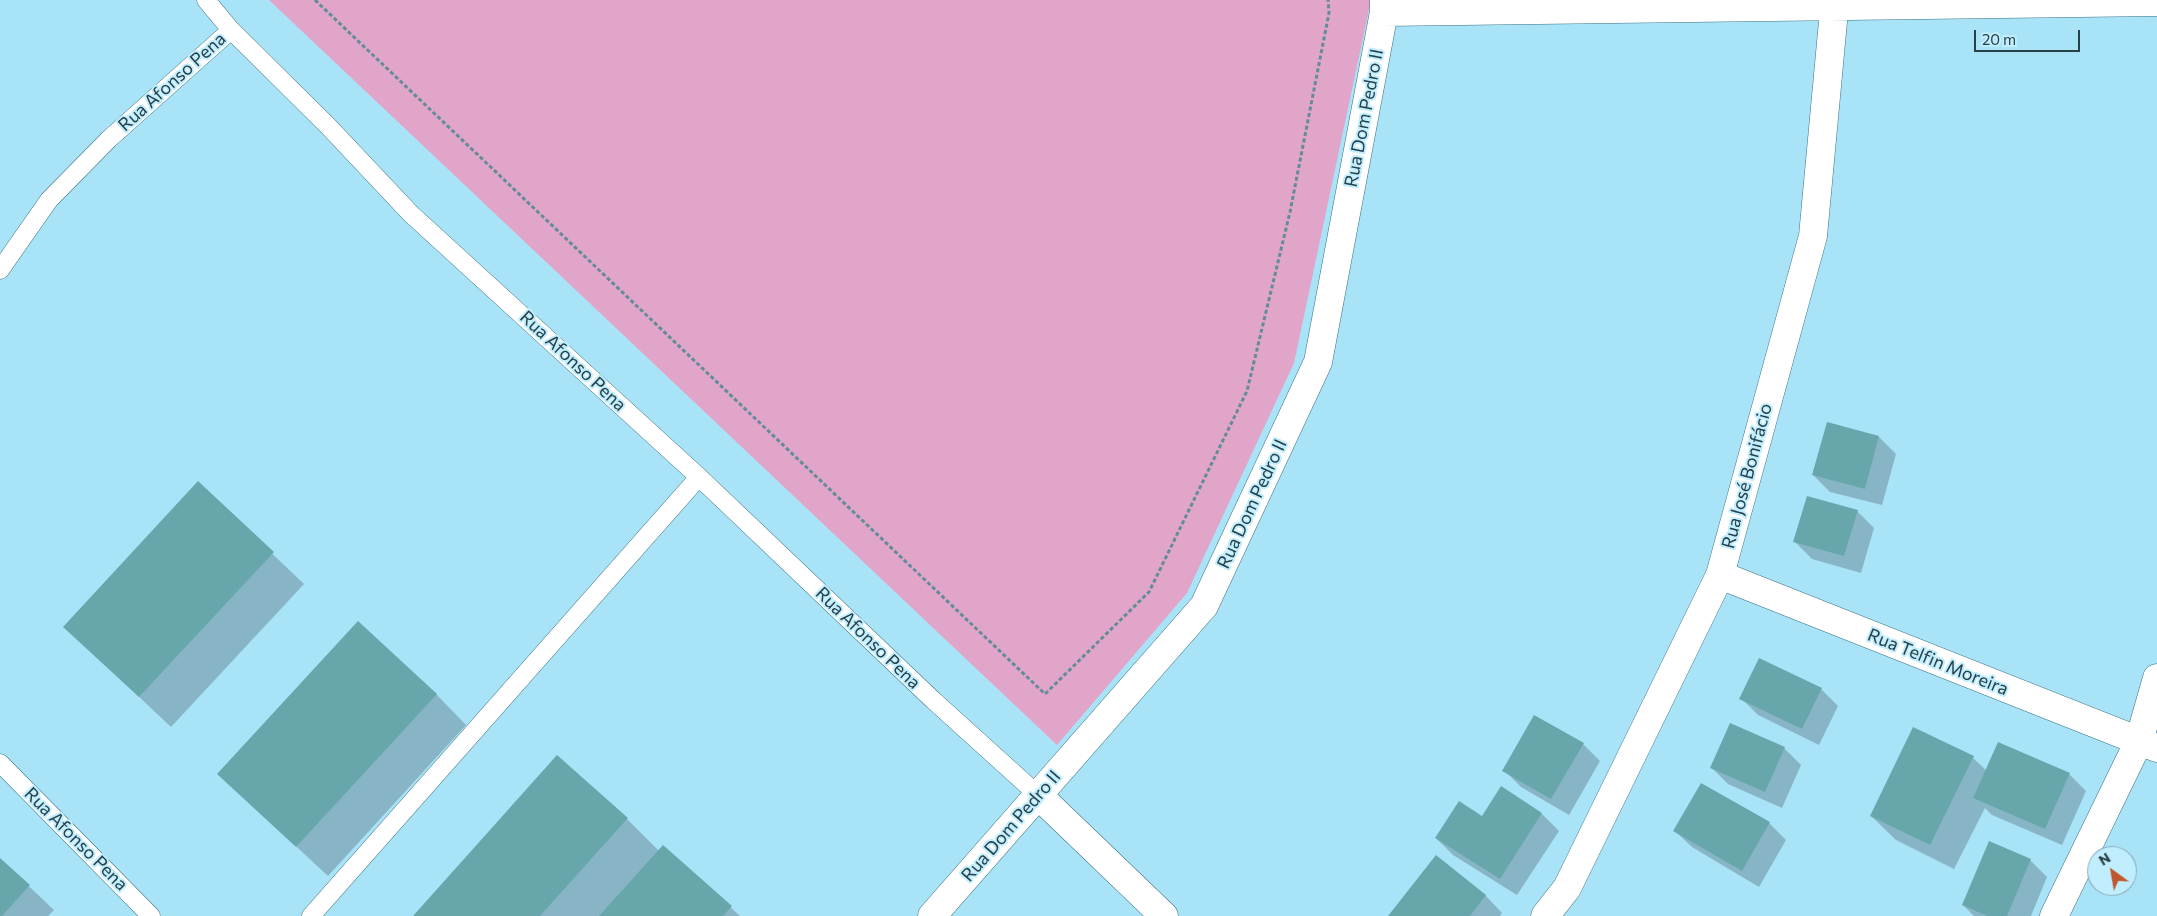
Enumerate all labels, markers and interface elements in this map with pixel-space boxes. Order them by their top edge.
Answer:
scale bar [1977,20,2083,52]
street label: Rua Afonso Pena [114,28,230,136]
text: 20 m [1982,30,2016,48]
street label: Rua Dom Pedro II [1340,47,1388,189]
street label: Rua Afonso Pena [515,306,631,416]
street label: Rua José Bonifácio [1717,401,1777,551]
street label: Rua Dom Pedro II [1213,436,1291,572]
street label: Rua Afonso Pena [811,583,925,693]
street label: Rua Telfin Moreira [1864,624,2012,700]
street label: Rua Dom Pedro II [957,766,1065,886]
street label: Rua Afonso Pena [20,783,132,895]
north arrow [2087,846,2137,896]
text: N [2095,849,2113,869]

